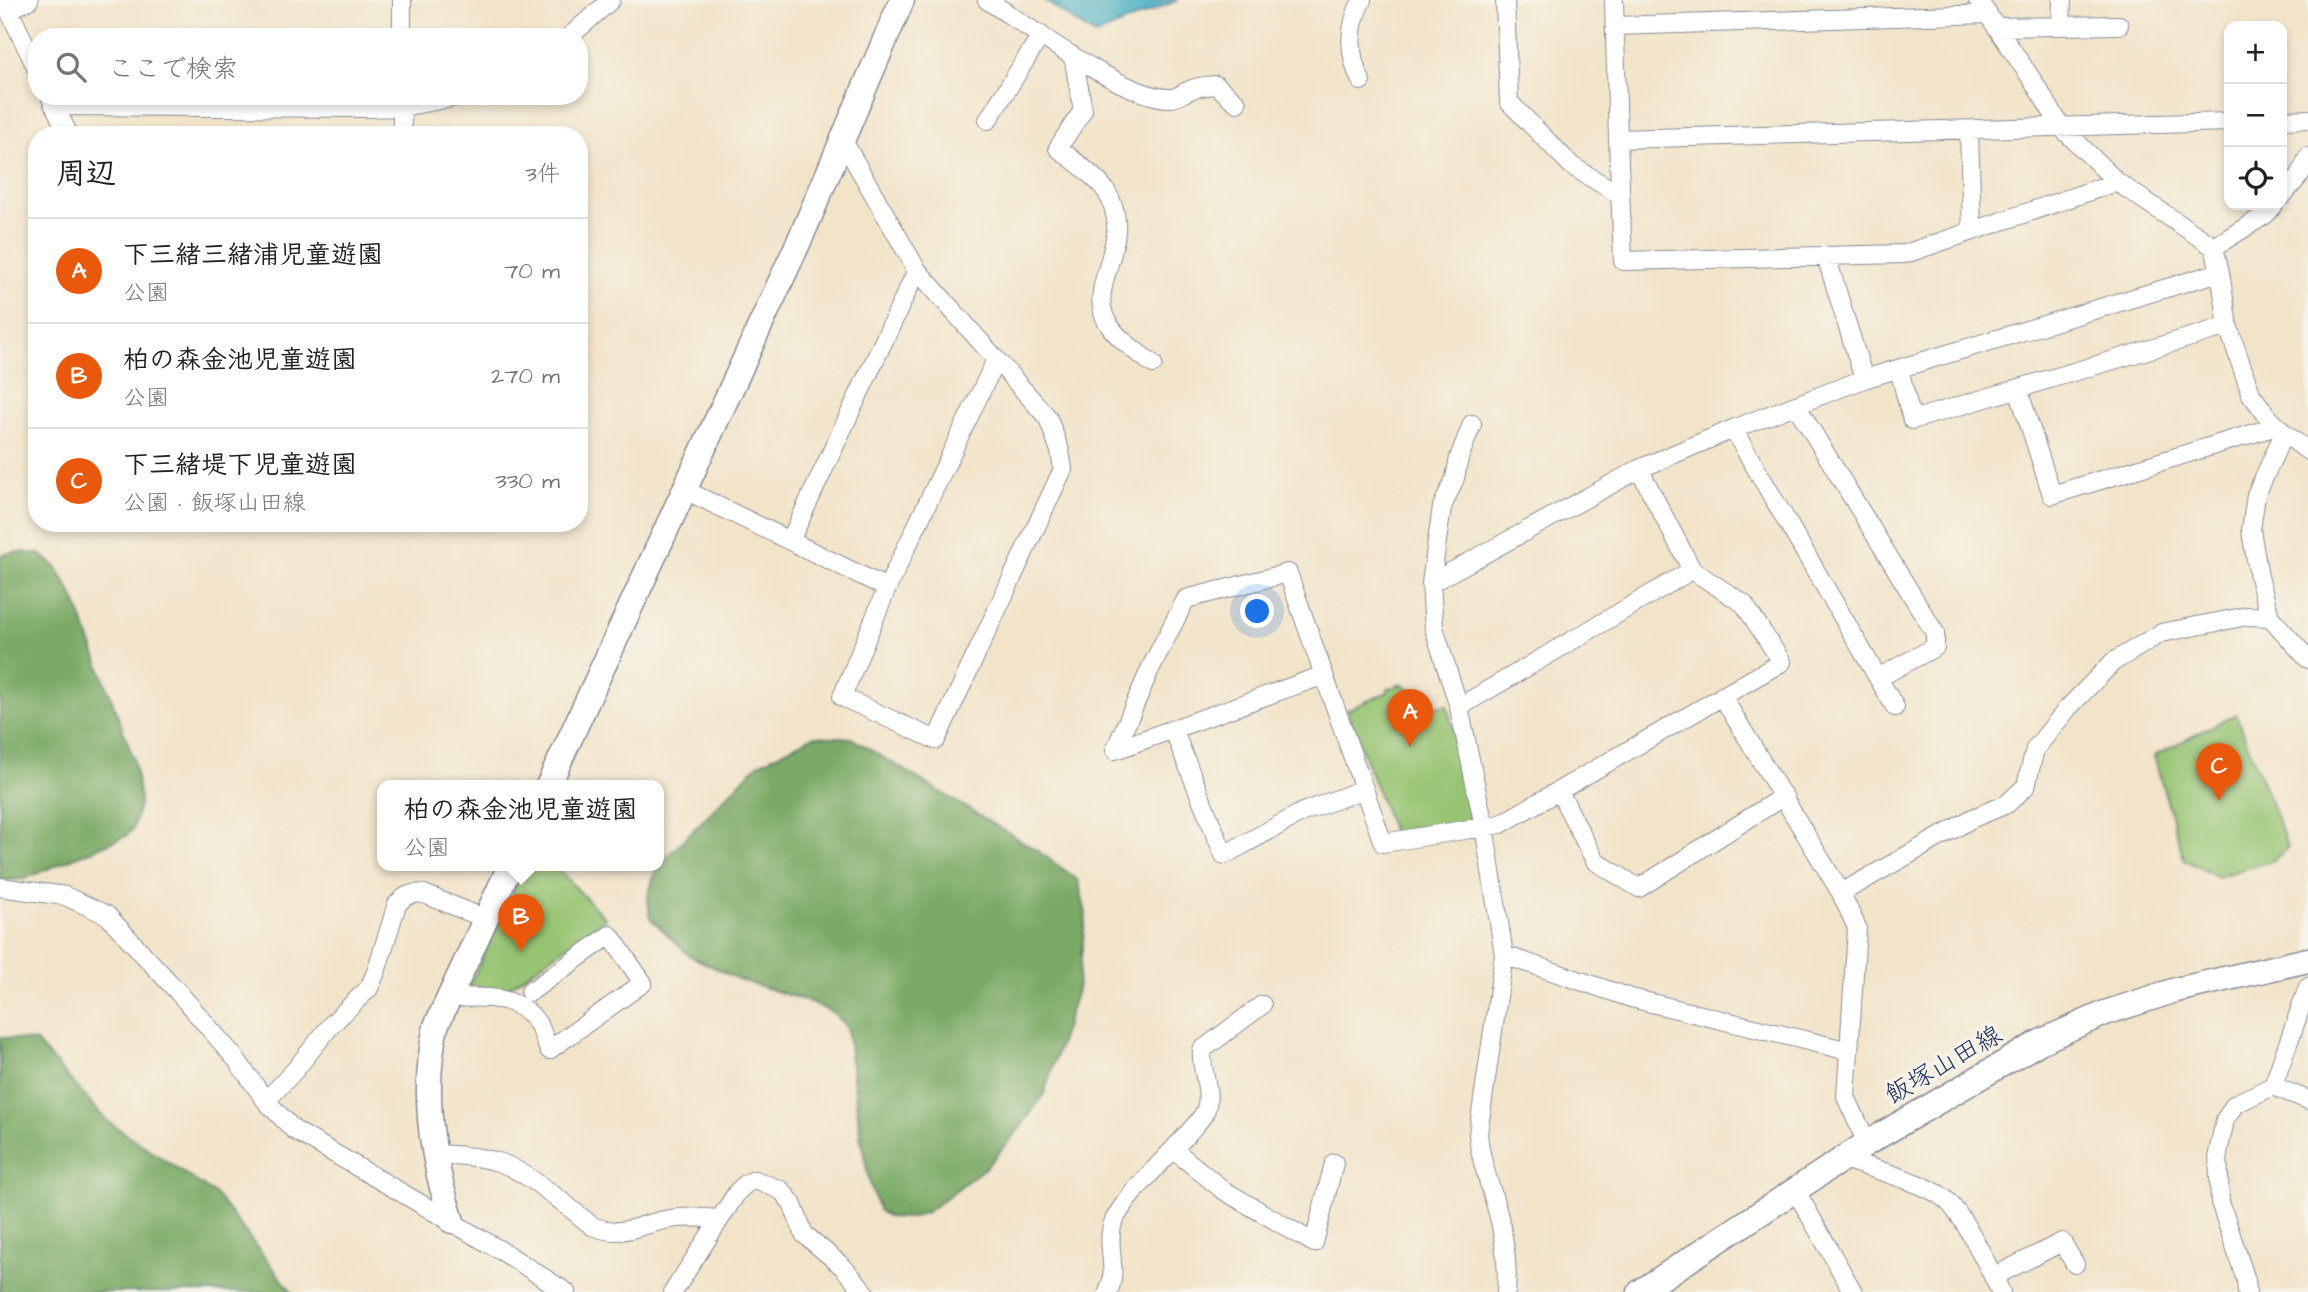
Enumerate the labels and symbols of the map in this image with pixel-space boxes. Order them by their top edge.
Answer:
your location [1240,594,1274,628]
pin: A [1387,689,1433,747]
pin: C [2196,743,2242,801]
pin: B [498,894,544,952]
street label: 飯塚山田線 [1878,1017,2009,1113]

